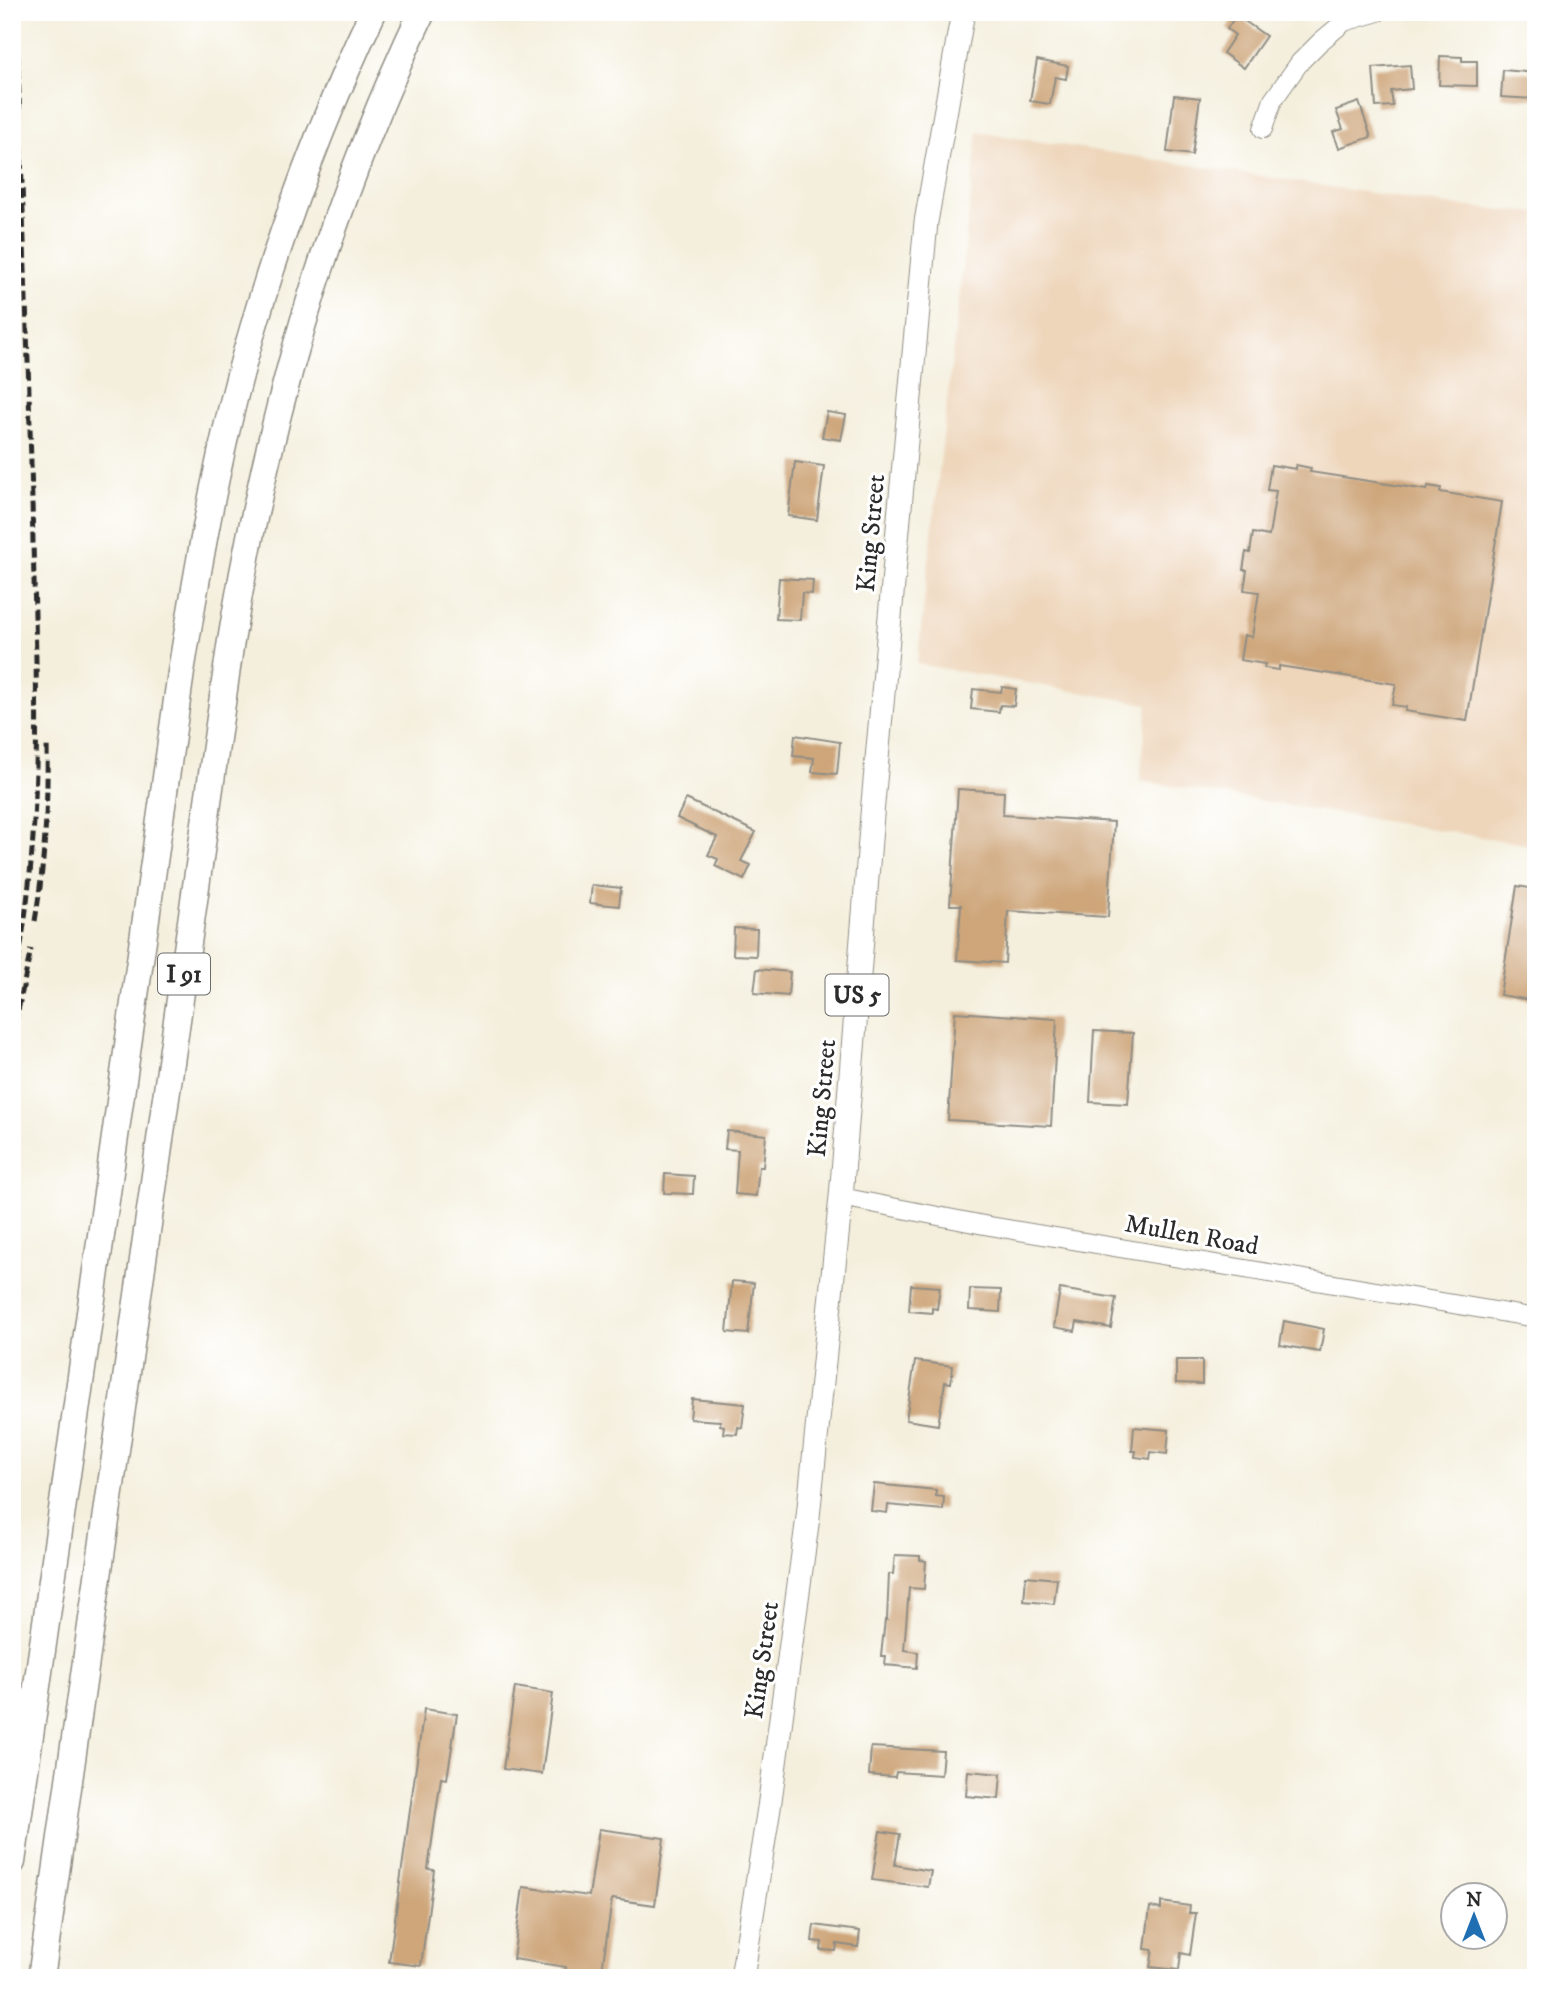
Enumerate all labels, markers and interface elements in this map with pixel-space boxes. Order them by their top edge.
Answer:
street label: King Street [850,473,893,593]
road number: I 91 [158,954,210,994]
road number: US 5 [826,974,888,1015]
street label: King Street [801,1038,844,1158]
street label: Mullen Road [1122,1207,1261,1263]
street label: King Street [738,1599,787,1721]
north arrow [1440,1882,1510,1952]
text: N [1466,1889,1482,1912]

